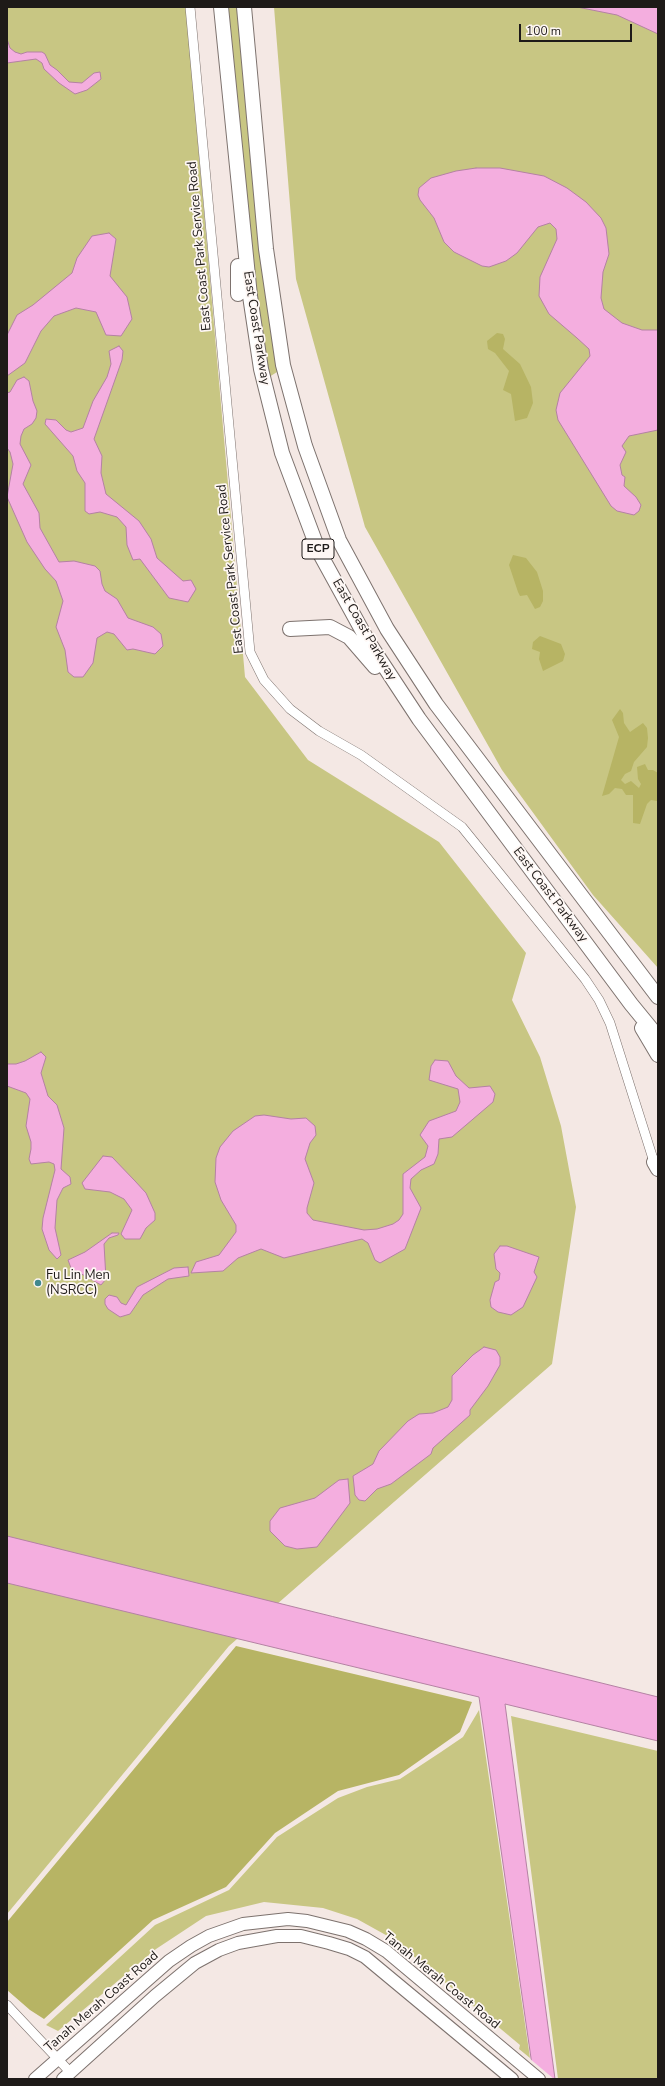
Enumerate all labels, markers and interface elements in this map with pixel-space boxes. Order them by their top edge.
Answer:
scale bar [521,16,634,42]
text: 100 m [526,23,561,39]
street label: East Coast Park Service Road [185,160,215,332]
street label: East Coast Parkway [239,270,273,386]
street label: East Coast Park Service Road [214,484,248,654]
road number: ECP [302,539,334,559]
street label: East Coast Parkway [328,576,400,684]
street label: East Coast Parkway [509,844,591,946]
place label: Fu Lin Men (NSRCC) [46,1268,110,1299]
marker: Fu Lin Men (NSRCC) [33,1278,43,1288]
street label: Tanah Merah Coast Road [379,1929,503,2033]
street label: Tanah Merah Coast Road [42,1948,162,2056]

